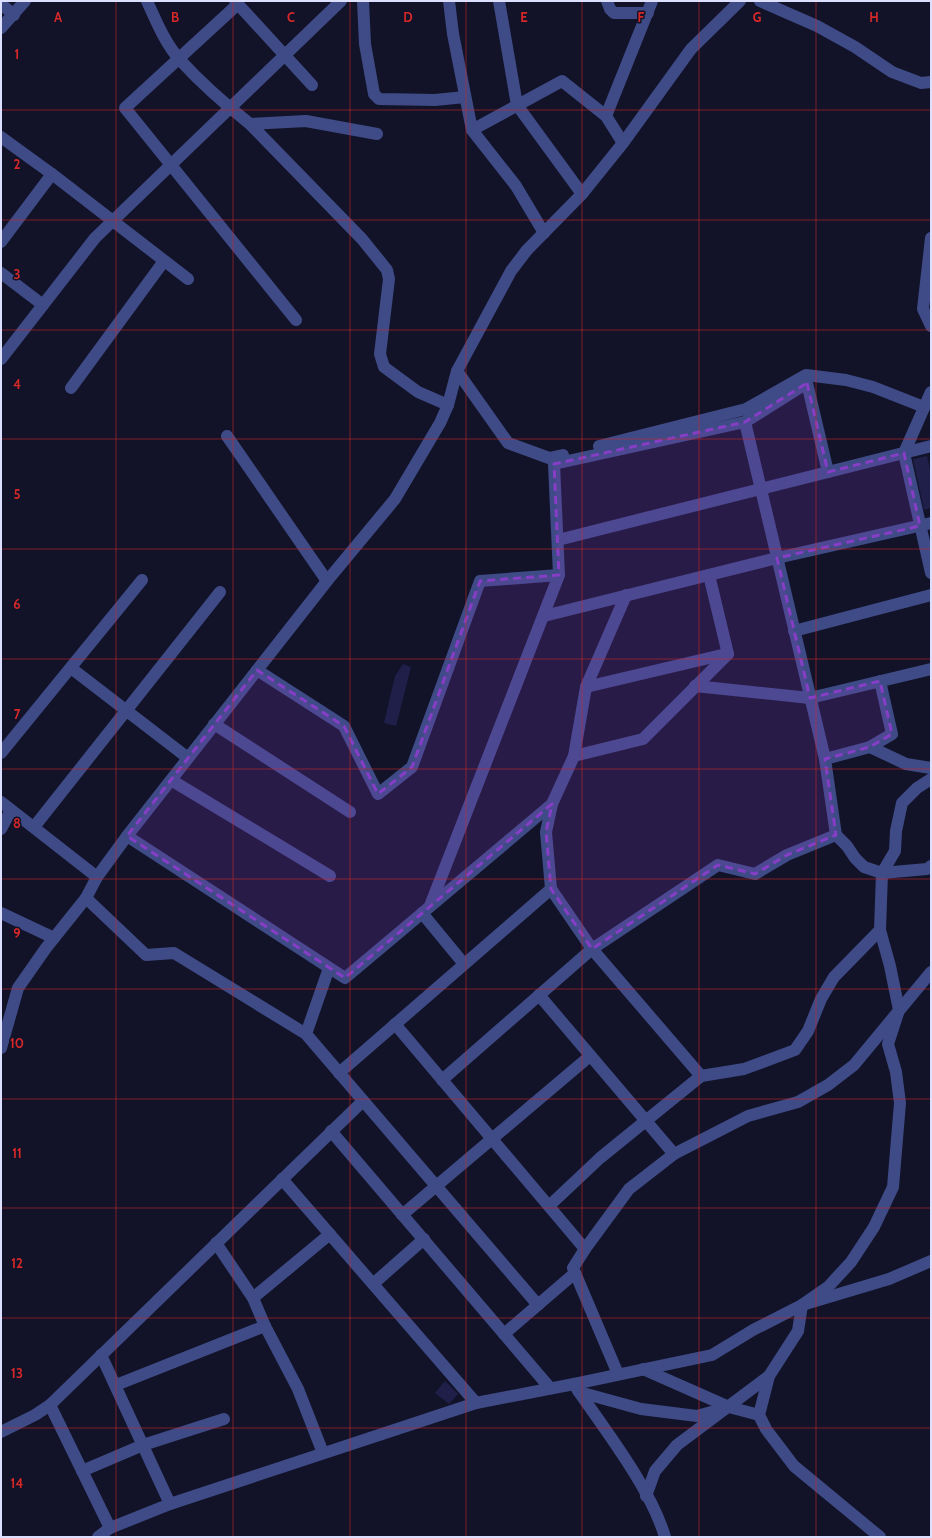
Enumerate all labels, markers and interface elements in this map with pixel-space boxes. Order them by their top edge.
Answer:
text: A [54,9,63,25]
text: B [171,9,179,25]
text: C [287,9,295,25]
text: D [403,9,413,25]
text: E [520,9,528,25]
text: F [638,9,645,25]
text: G [753,9,762,25]
text: H [869,9,879,25]
text: 1 [15,46,19,62]
text: 2 [14,156,21,172]
text: 3 [13,266,21,282]
text: 4 [13,376,21,392]
text: 5 [14,486,21,502]
text: 6 [13,596,21,612]
text: 7 [14,706,21,722]
text: 8 [13,815,21,831]
text: 9 [13,925,21,941]
text: 10 [10,1035,24,1051]
text: 11 [12,1145,22,1161]
text: 12 [11,1255,23,1271]
text: 13 [11,1365,23,1381]
text: 14 [11,1475,23,1491]

